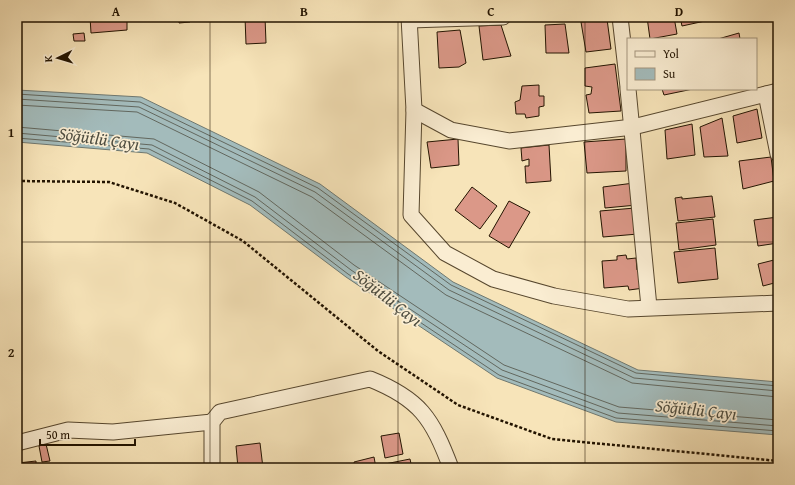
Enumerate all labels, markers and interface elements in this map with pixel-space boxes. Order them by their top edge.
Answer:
text: A [112,2,121,21]
text: B [300,2,308,21]
text: C [487,2,495,21]
text: D [675,2,683,21]
north arrow [38,38,78,78]
legend [627,38,757,90]
text: Yol [663,45,680,62]
text: K [40,55,56,63]
text: Su [663,65,676,82]
water label: Söğütlü Çayı [57,120,142,156]
text: 1 [8,123,14,142]
water label: Söğütlü Çayı [348,262,428,332]
text: 2 [8,343,15,362]
water label: Söğütlü Çayı [654,392,738,426]
scale bar [40,421,135,447]
text: 50 m [46,426,70,443]

